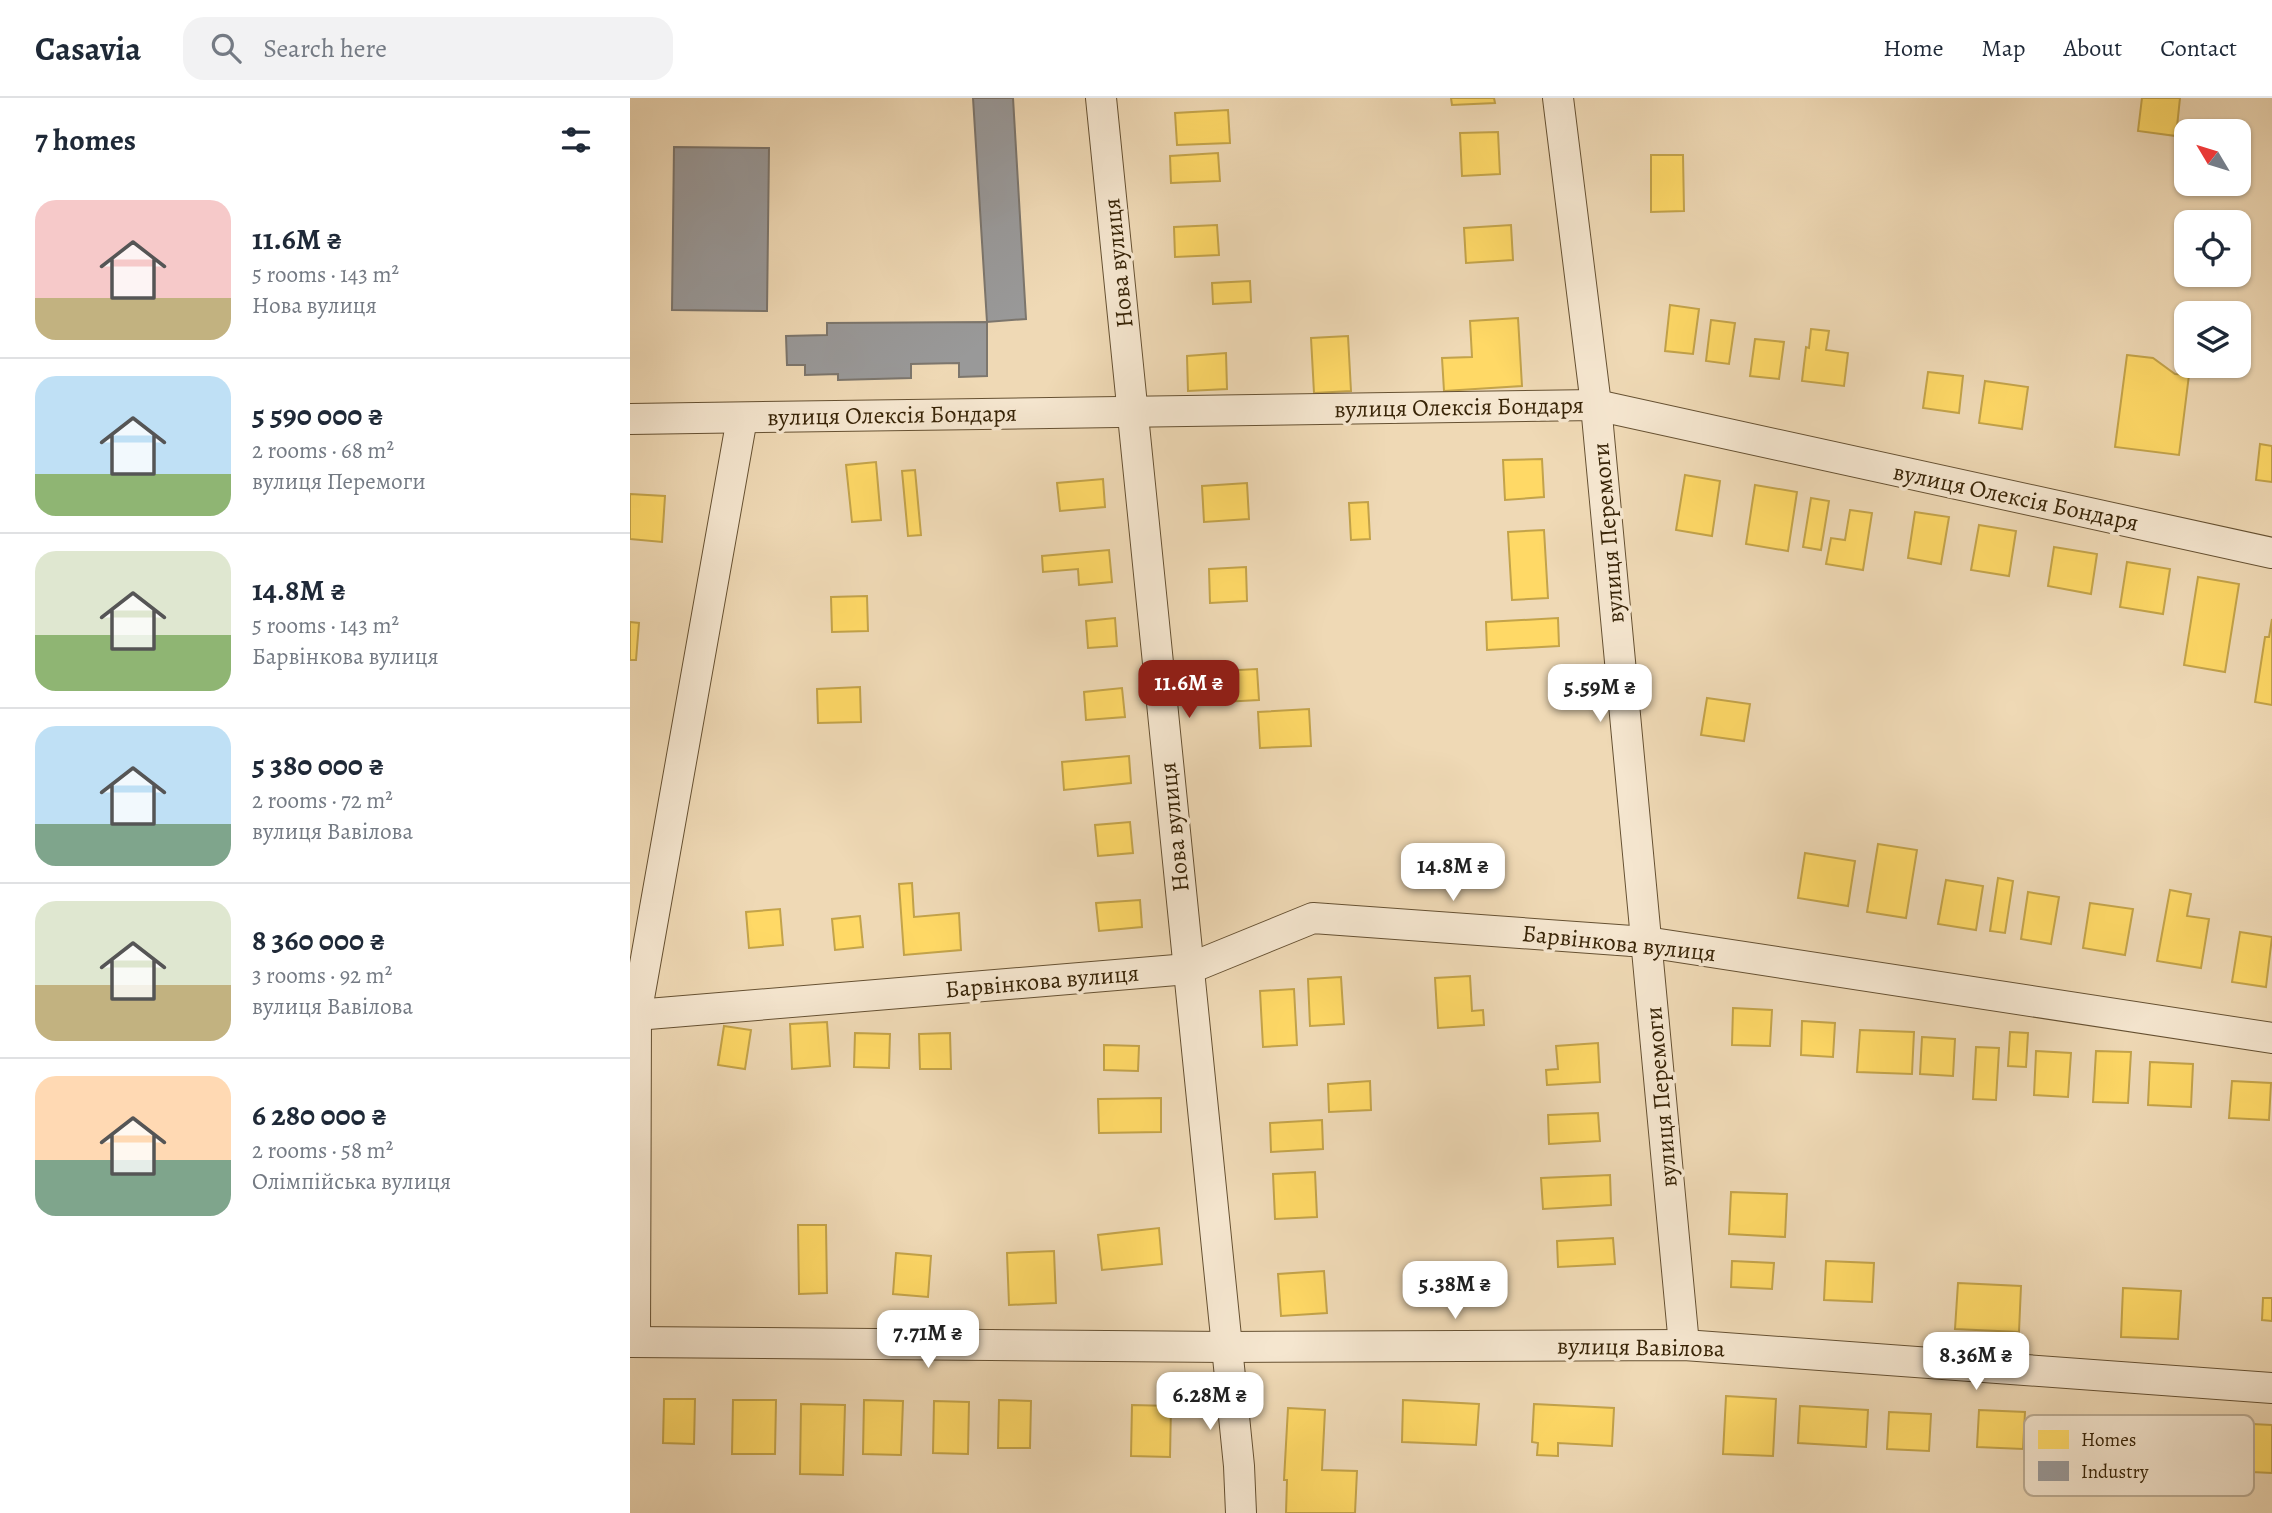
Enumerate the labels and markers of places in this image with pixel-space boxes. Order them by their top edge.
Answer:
pin: 11.6M ₴ [1124,660,1254,720]
pin: 5.59M ₴ [1535,664,1665,724]
pin: 14.8M ₴ [1388,844,1518,903]
pin: 5.38M ₴ [1390,1262,1520,1321]
pin: 7.71M ₴ [863,1310,993,1370]
pin: 8.36M ₴ [1911,1332,2041,1392]
pin: 6.28M ₴ [1145,1372,1275,1432]

